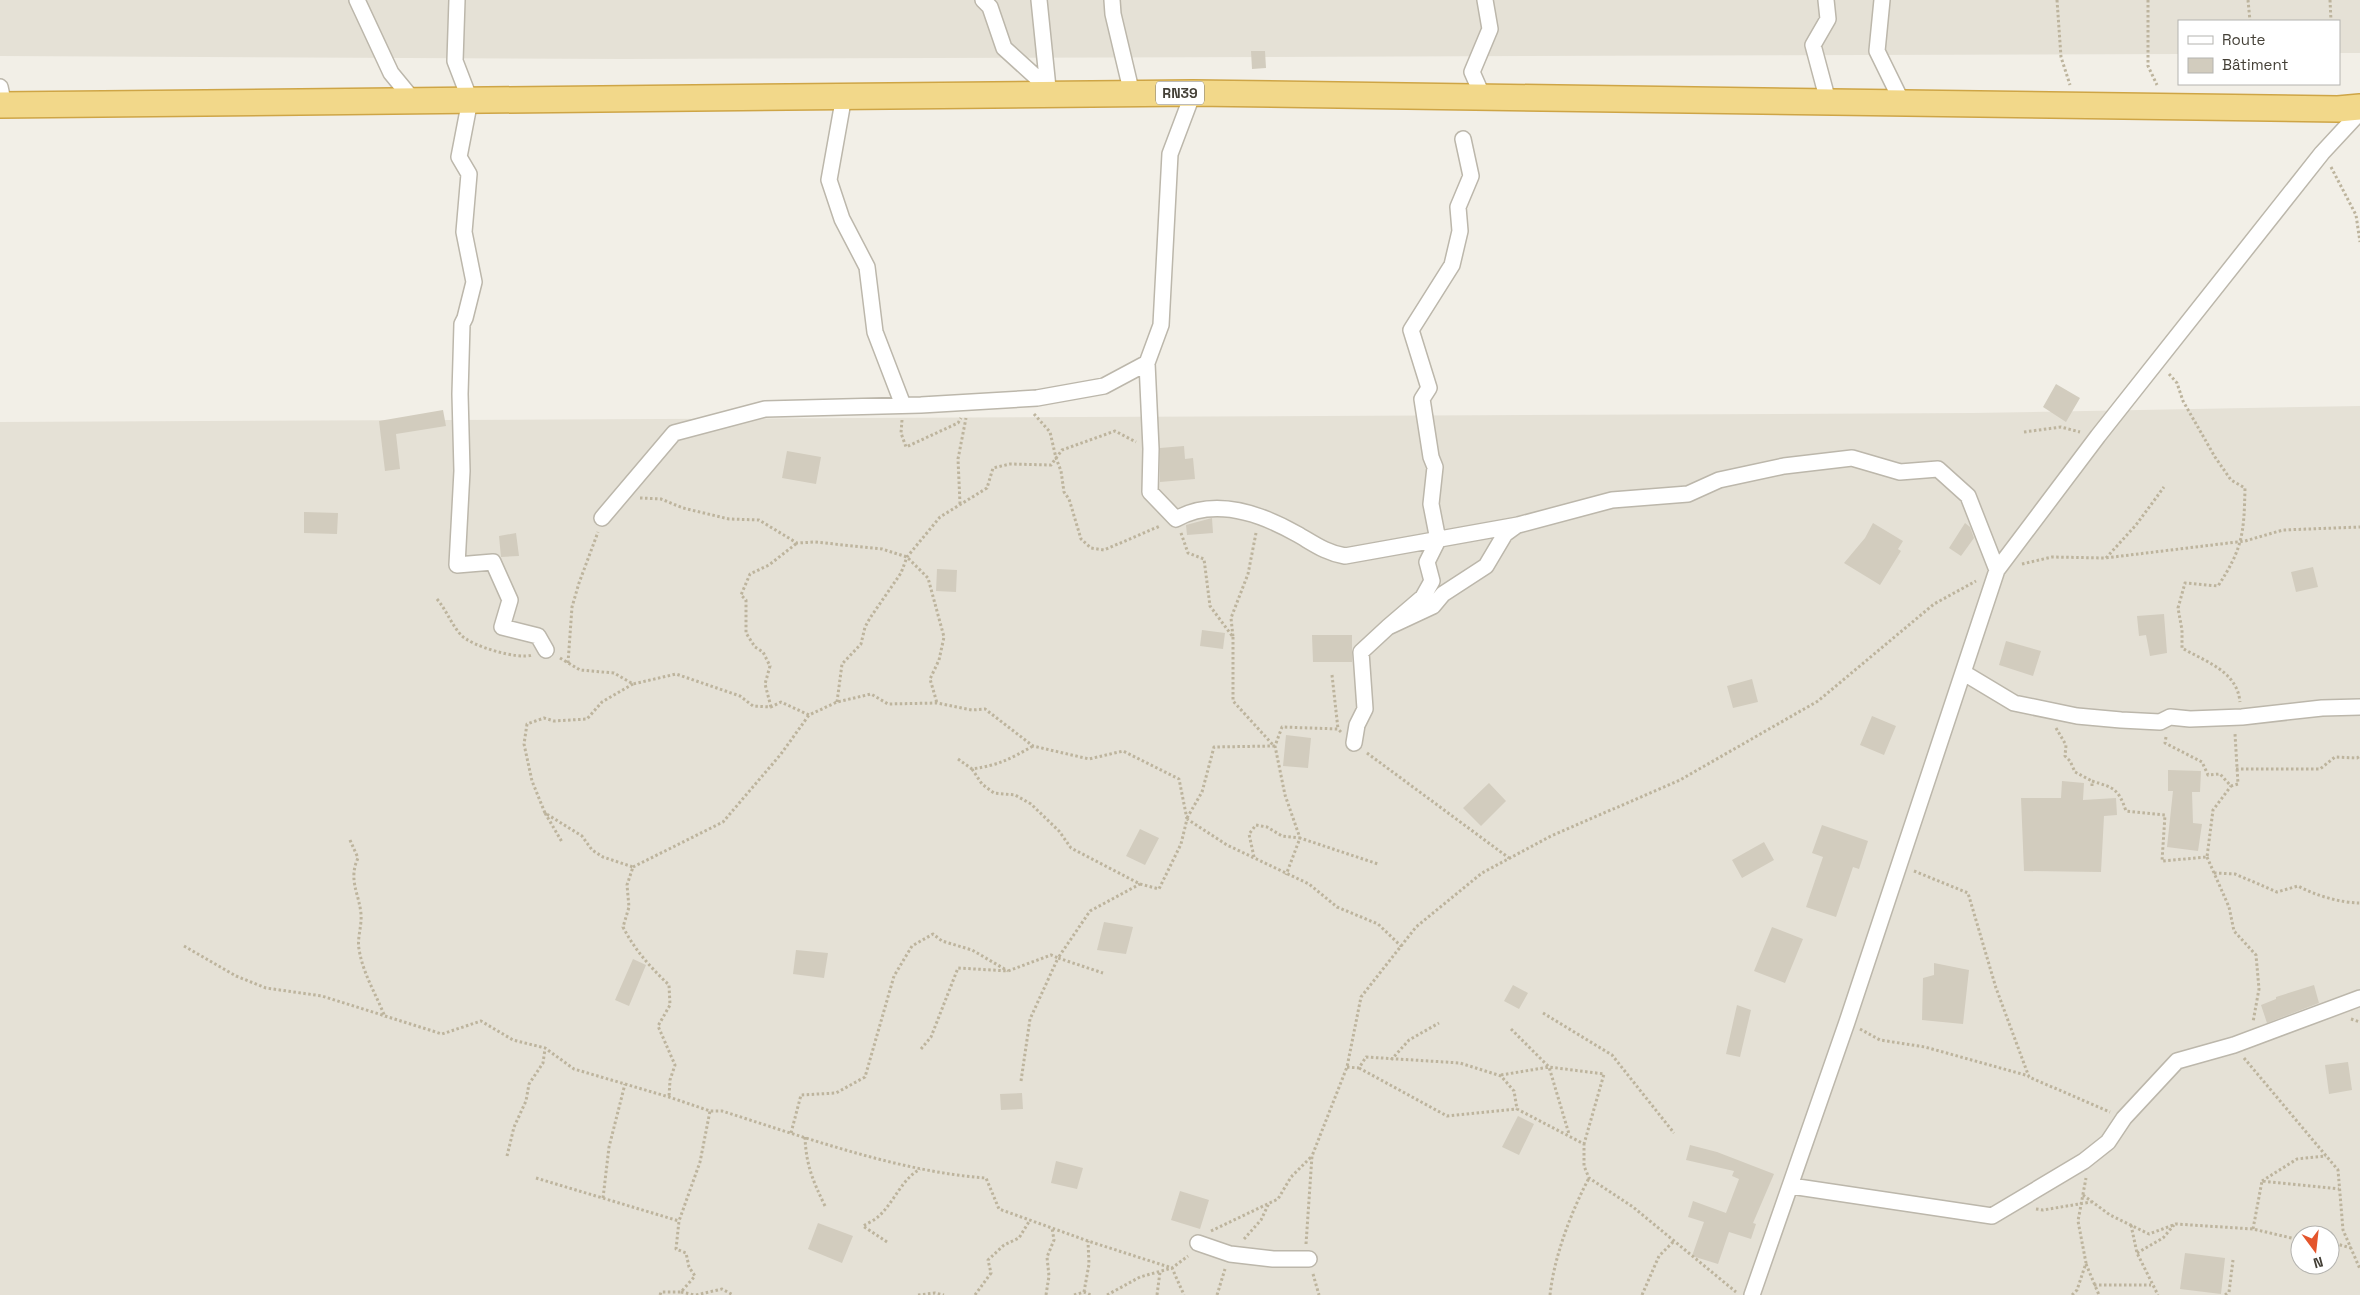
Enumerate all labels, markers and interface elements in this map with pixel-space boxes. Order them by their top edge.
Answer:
legend [2178,20,2340,85]
text: Route [2222,30,2266,49]
text: Bâtiment [2222,55,2288,74]
road number: RN39 [1156,82,1204,105]
north arrow [2290,1225,2340,1275]
text: N [2311,1253,2325,1272]

